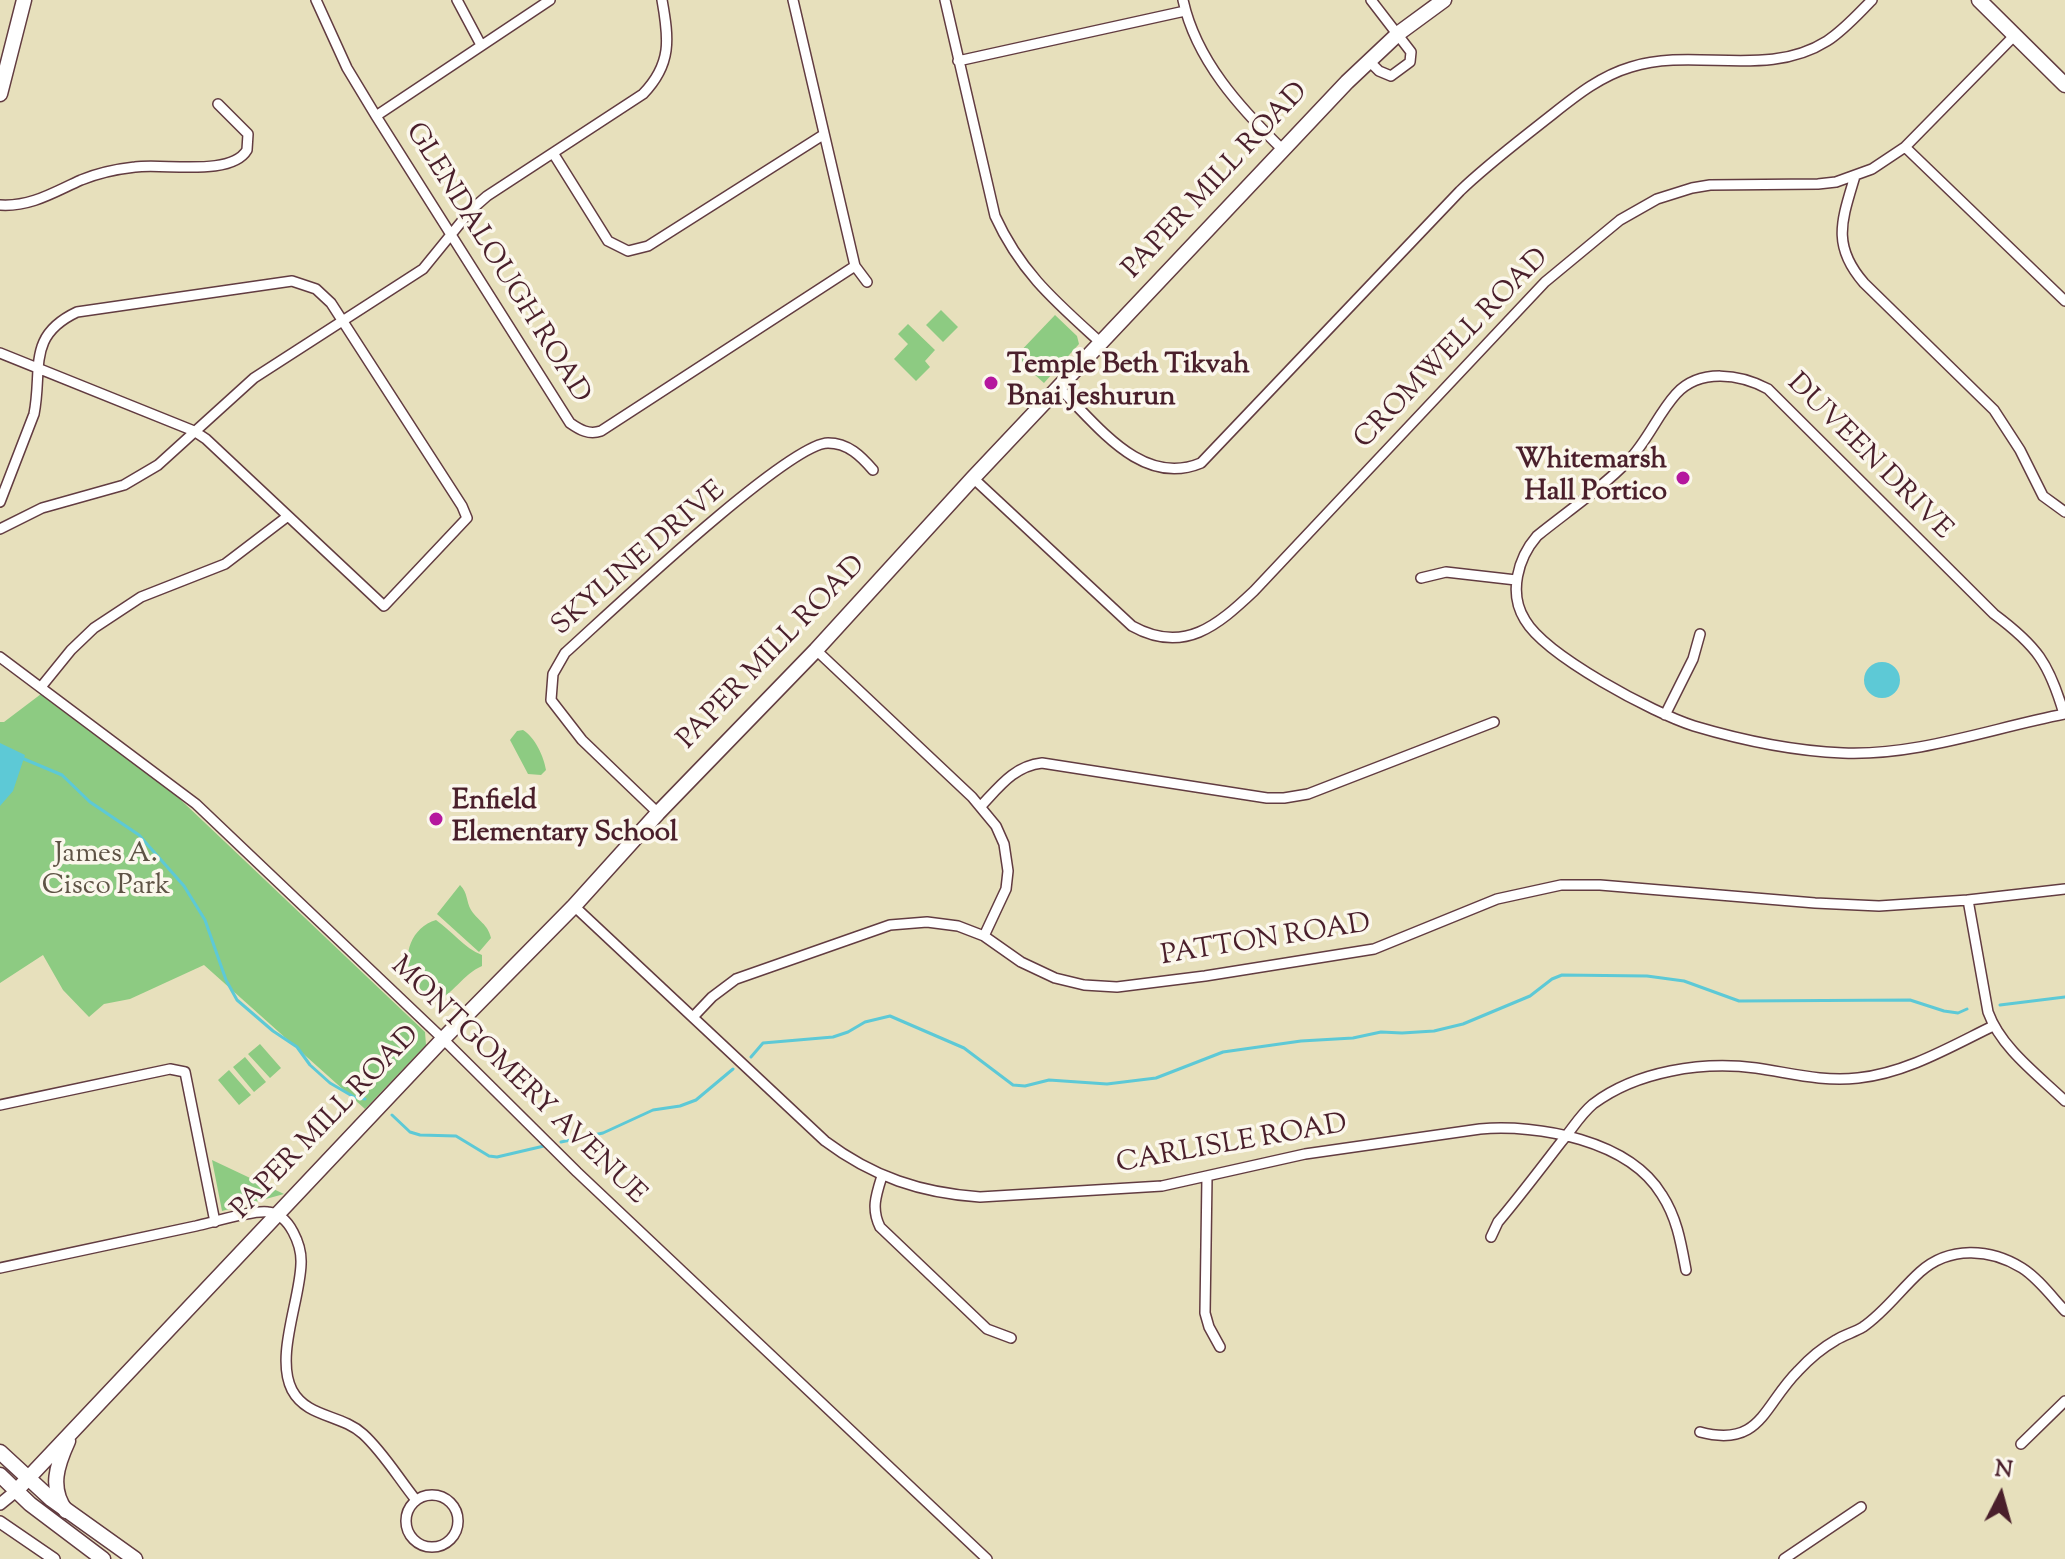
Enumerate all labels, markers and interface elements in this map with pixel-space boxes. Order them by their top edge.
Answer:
street label: PAPER MILL ROAD [1117,77,1317,287]
street label: GLENDALOUGH ROAD [396,118,596,410]
street label: CROMWELL ROAD [1349,243,1557,457]
place label: Temple Beth Tikvah Bnai Jeshurun [1007,350,1250,416]
street label: DUVEEN DRIVE [1778,368,1958,548]
marker: Temple Beth Tikvah Bnai Jeshurun [982,374,1000,392]
place label: Whitemarsh Hall Portico [1515,445,1667,511]
marker: Whitemarsh Hall Portico [1674,469,1692,487]
street label: SKYLINE DRIVE [546,476,734,644]
street label: PAPER MILL ROAD [672,550,874,758]
place label: Enfield Elementary School [452,786,678,852]
marker: Enfield Elementary School [427,810,445,828]
park label: James A. Cisco Park [42,839,170,905]
street label: PATTON ROAD [1159,909,1373,975]
street label: MONTGOMERY AVENUE [382,951,652,1213]
street label: PAPER MILL ROAD [226,1020,428,1228]
street label: CARLISLE ROAD [1114,1109,1350,1183]
text: N [1993,1454,2014,1488]
north arrow [1961,1455,2041,1535]

